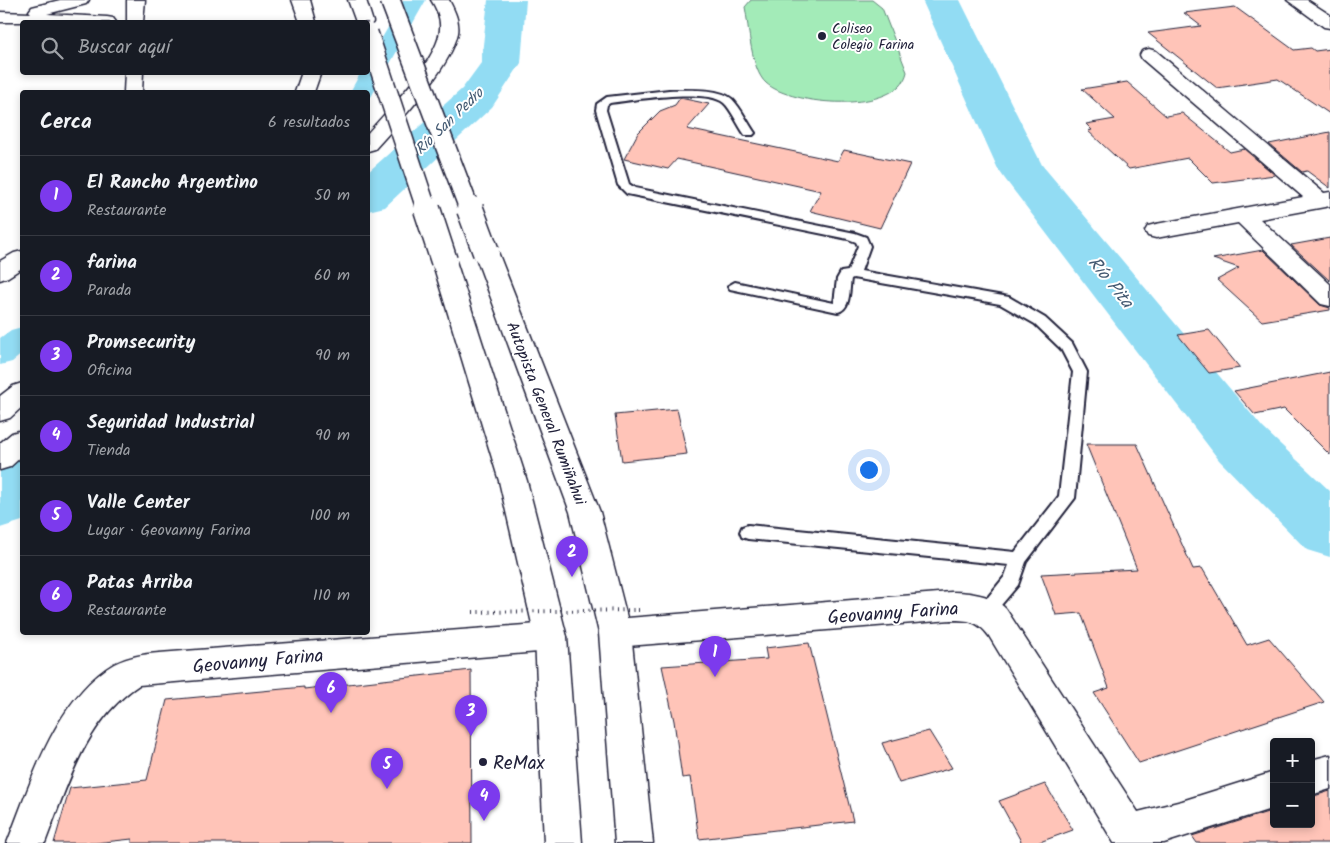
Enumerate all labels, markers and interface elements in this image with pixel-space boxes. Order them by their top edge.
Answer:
place label: Coliseo Colegio Farina [832,18,914,56]
search box [20,20,370,75]
marker: Coliseo Colegio Farina [816,30,828,42]
text: Buscar aquí [78,33,170,63]
icon: search [38,34,66,62]
water label: Río San Pedro [410,82,491,161]
text: Cerca [40,106,92,139]
text: 6 resultados [268,110,350,135]
text: El Rancho Argentino [87,168,258,198]
text: 1 [54,183,58,208]
text: 50 m [314,183,350,208]
text: Restaurante [87,198,166,223]
text: farina [87,248,137,278]
water label: Río Pita [1080,251,1141,316]
text: 2 [51,263,61,288]
text: 60 m [314,263,350,288]
text: Parada [87,278,131,303]
street label: Autopista General Rumiñahui [499,318,593,510]
text: Promsecurity [87,328,195,358]
text: 3 [52,343,60,368]
text: 90 m [315,343,350,368]
text: Oficina [87,358,132,383]
text: Seguridad Industrial [87,408,254,438]
text: 4 [52,423,60,448]
text: 90 m [315,423,350,448]
text: Tienda [87,438,131,463]
your location [856,457,882,483]
text: Valle Center [87,488,190,518]
text: 5 [52,503,60,528]
text: 100 m [310,503,350,528]
text: Lugar · Geovanny Farina [87,518,251,543]
pin: 2 [556,536,588,577]
text: Patas Arriba [87,568,193,598]
text: 6 [52,583,60,608]
text: 110 m [313,583,350,608]
street label: Geovanny Farina [827,594,960,634]
text: Restaurante [87,598,166,623]
pin: 1 [699,636,731,677]
street label: Geovanny Farina [192,641,325,683]
pin: 6 [315,672,347,713]
pin: 3 [455,695,487,736]
map controls [1270,738,1315,828]
button: + [1270,738,1315,783]
pin: 5 [371,748,403,789]
place label: ReMax [493,749,546,779]
marker: ReMax [477,756,489,768]
pin: 4 [468,780,500,821]
button: − [1270,783,1315,828]

